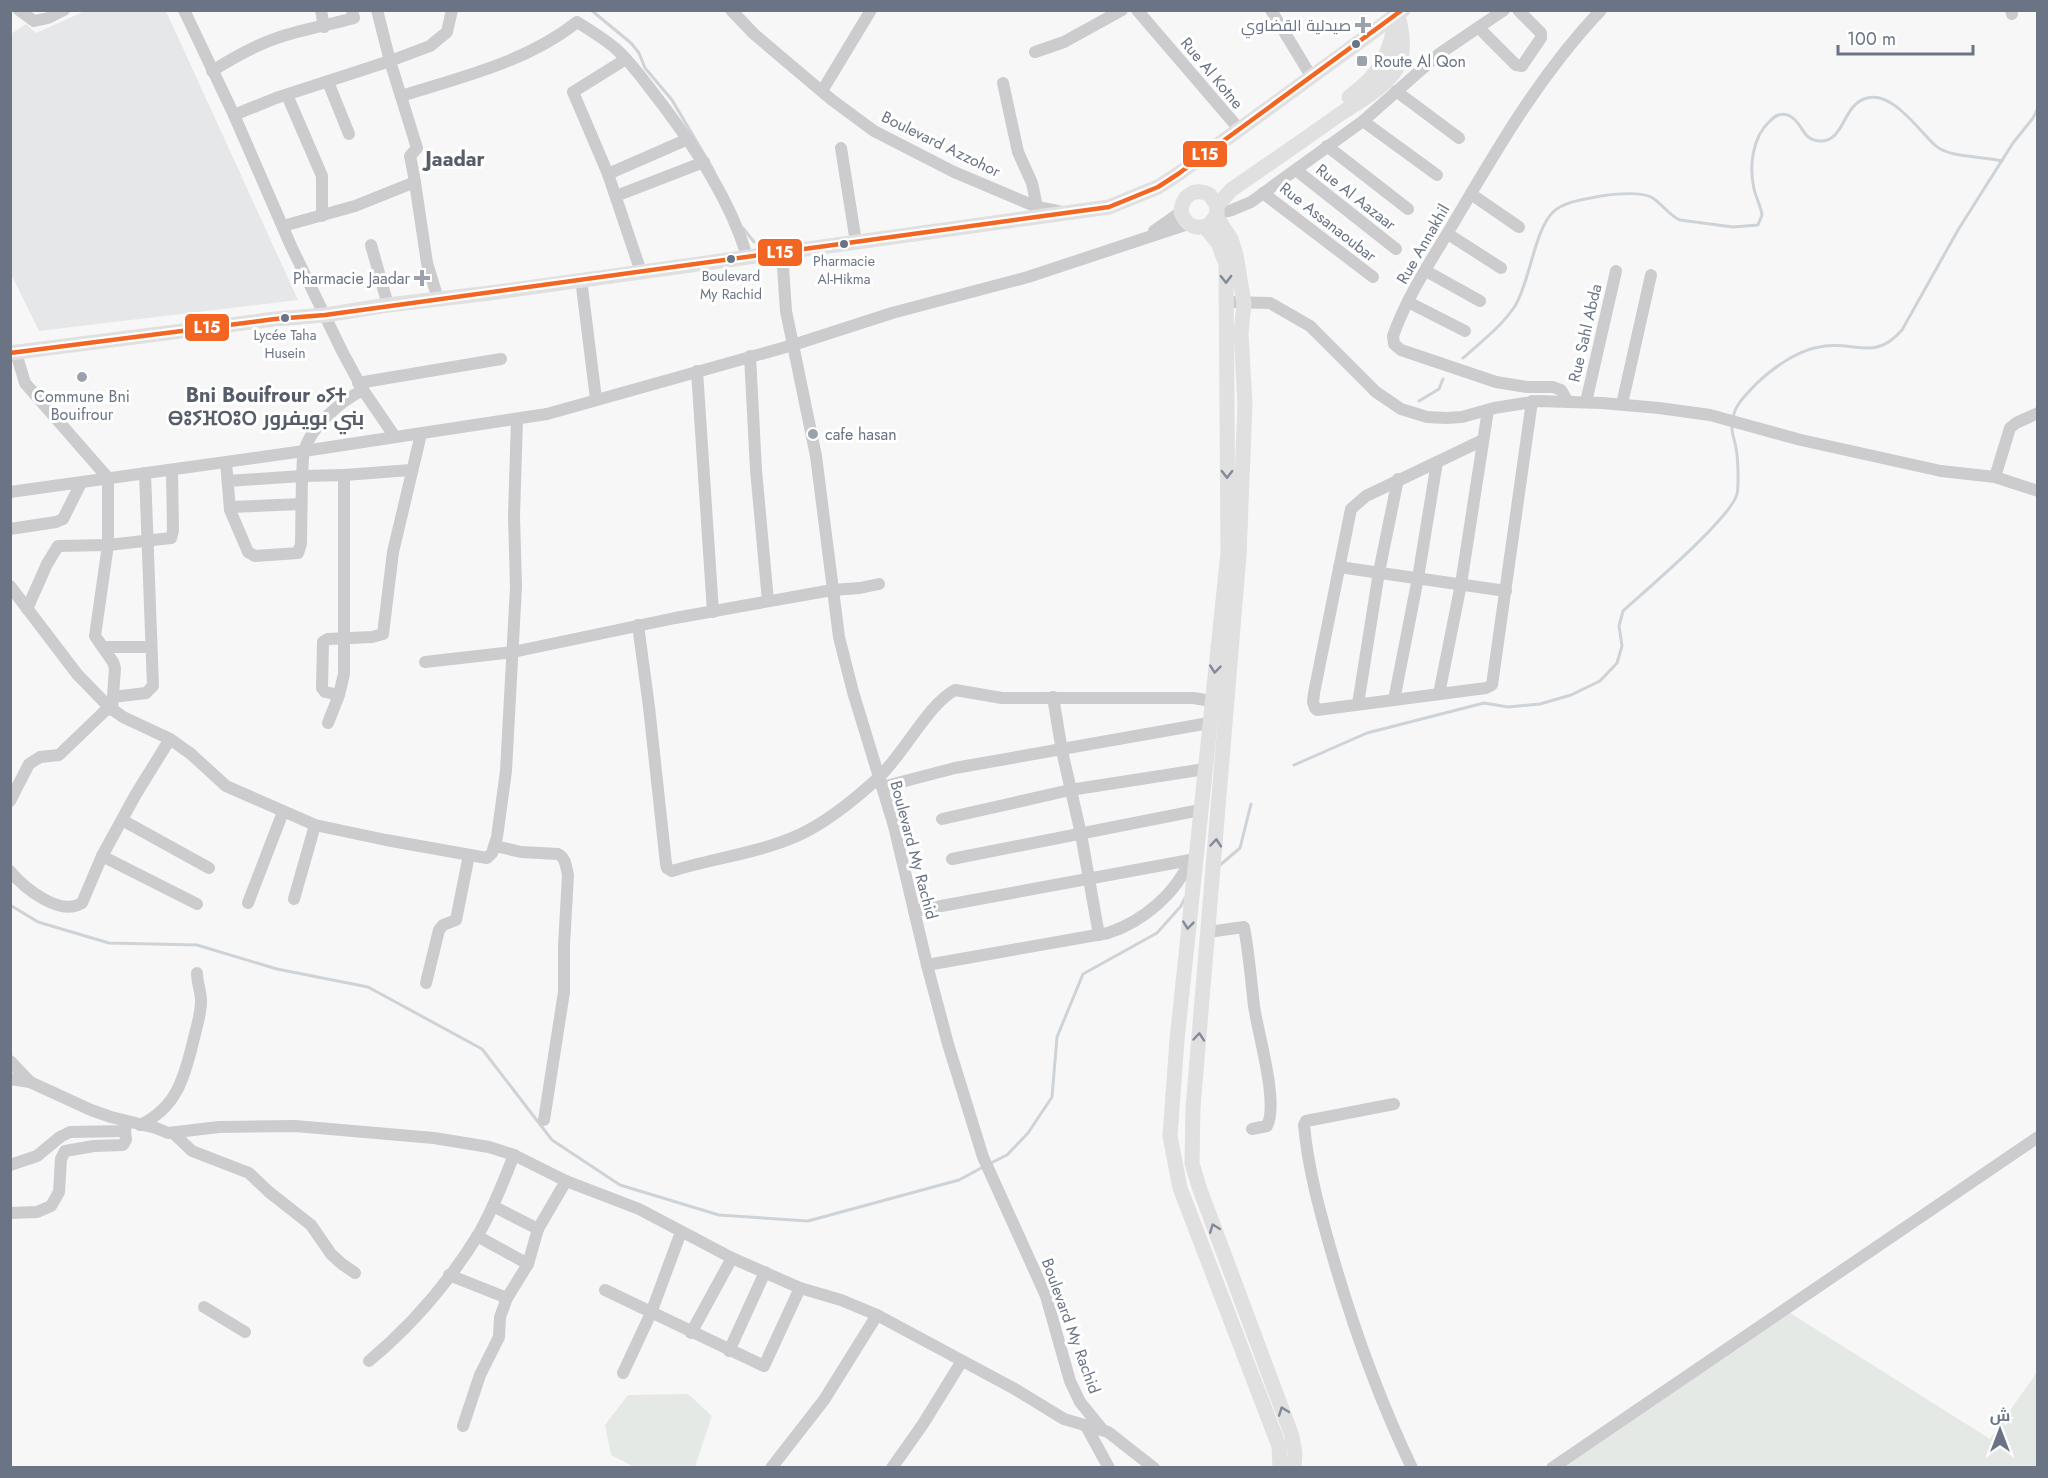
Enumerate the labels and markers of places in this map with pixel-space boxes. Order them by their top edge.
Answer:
place label: صيدلية القضاوي [1241,14,1351,39]
marker: صيدلية القضاوي [1356,18,1370,32]
unlabelled marker [1350,38,1362,50]
place label: Route Al Qon [1374,50,1466,73]
marker: Route Al Qon [1355,54,1369,68]
marker: Pharmacie Al-Hikma [838,238,850,250]
place label: Pharmacie Al-Hikma [813,251,875,289]
marker: Boulevard My Rachid [725,253,737,265]
place label: Boulevard My Rachid [700,266,762,304]
place label: Pharmacie Jaadar [293,267,411,290]
marker: Pharmacie Jaadar [415,271,429,285]
marker: Lycée Taha Husein [279,312,291,324]
place label: Lycée Taha Husein [254,325,316,363]
marker: Commune Bni Bouifrour [75,370,89,384]
place label: Commune Bni Bouifrour [34,385,130,426]
place label: cafe hasan [825,423,897,446]
marker: cafe hasan [806,427,820,441]

